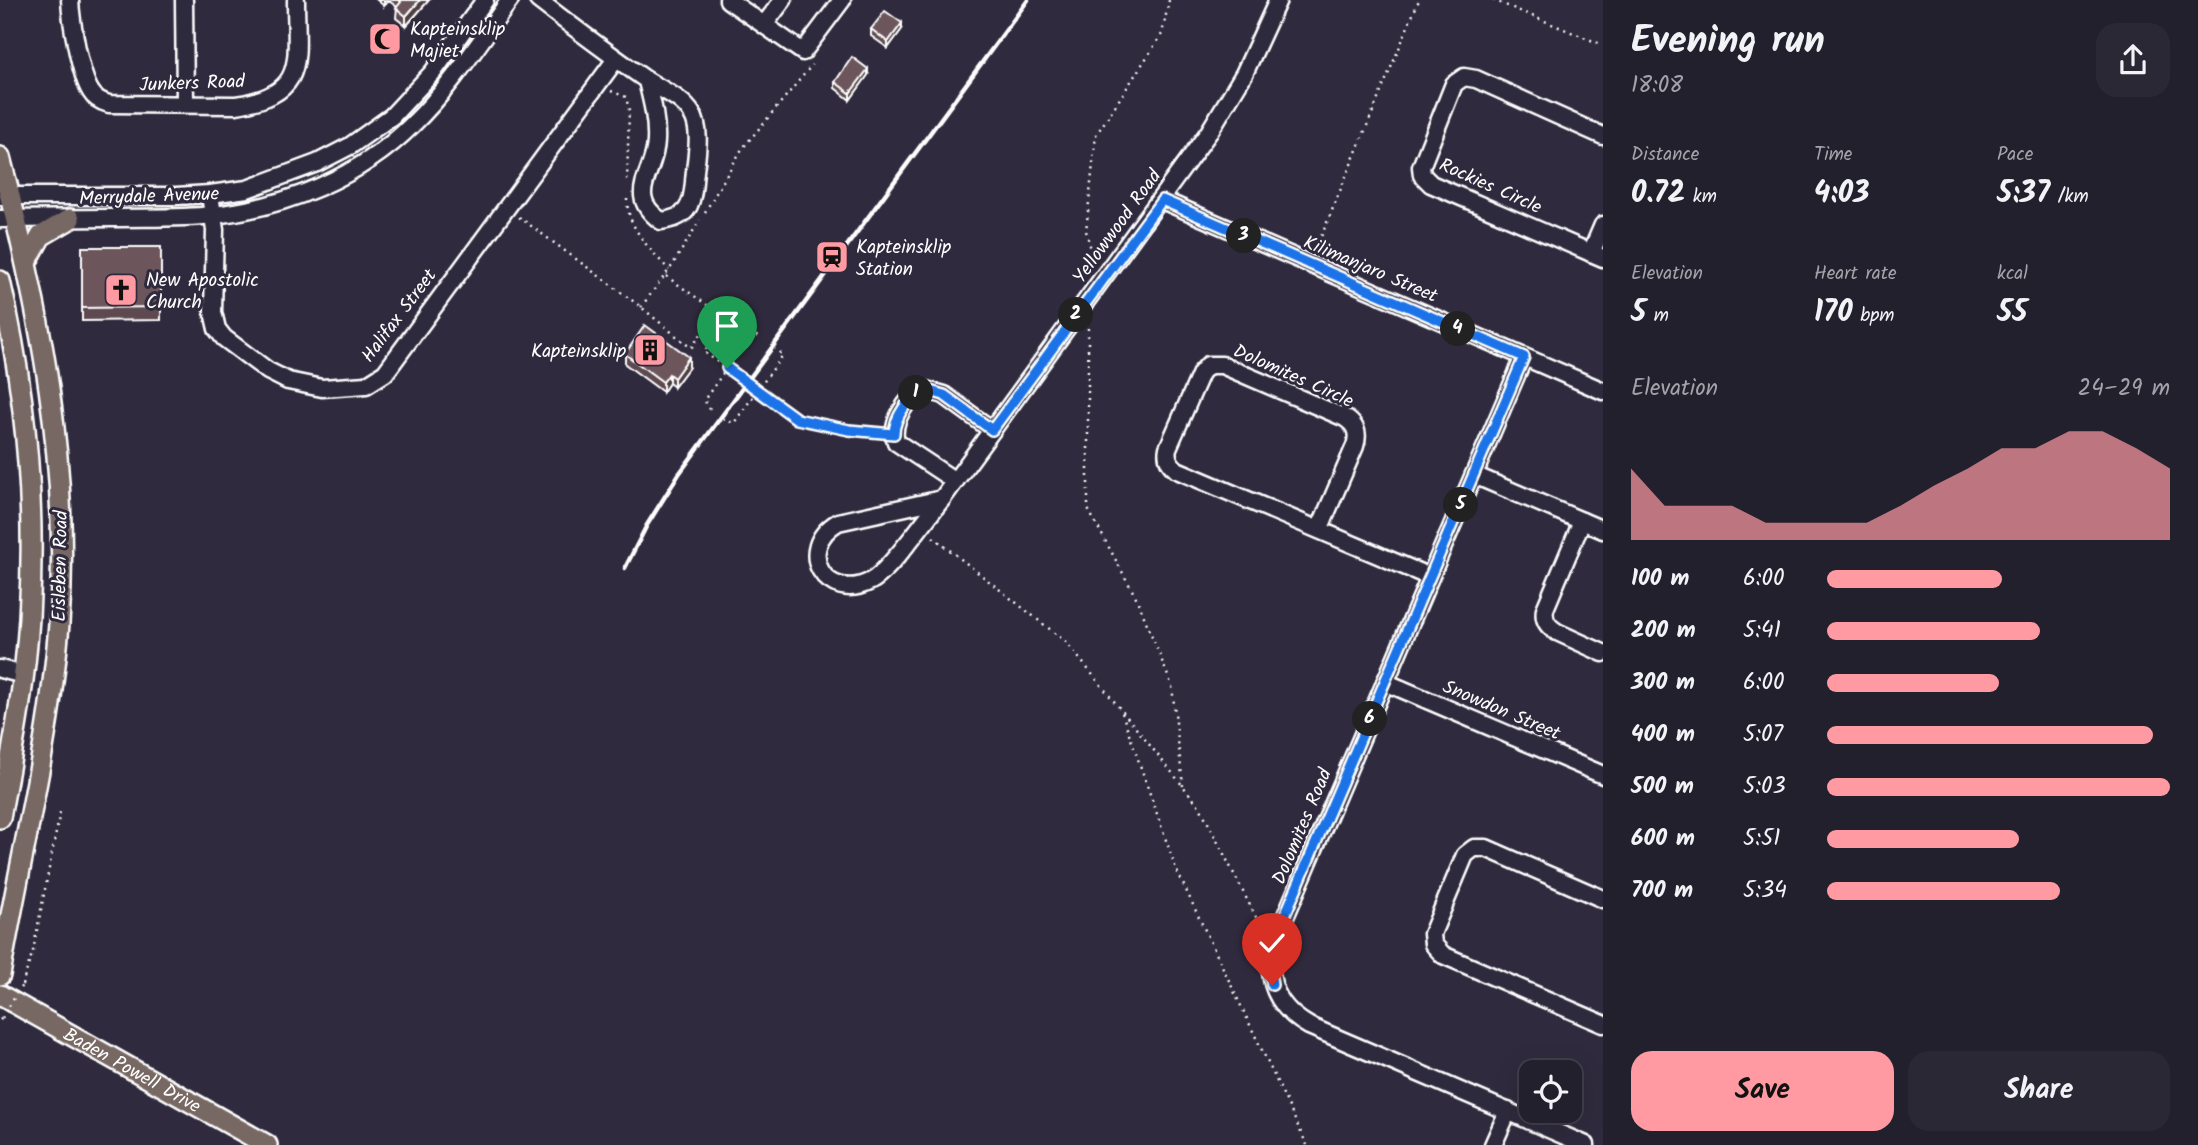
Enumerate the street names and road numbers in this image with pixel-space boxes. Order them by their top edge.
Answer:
street label: Junkers Road [139,67,246,101]
street label: Rockies Circle [1434,151,1547,223]
street label: Yellowwood Road [1066,163,1170,291]
street label: Merrydale Avenue [78,180,220,214]
street label: Kilimanjaro Street [1298,228,1443,312]
street label: Halifax Street [354,262,445,369]
street label: Dolomites Circle [1228,337,1359,417]
street label: Eisleben Road [45,510,77,622]
street label: Snowdon Street [1438,672,1565,749]
street label: Dolomites Road [1265,764,1341,889]
street label: Baden Powell Drive [57,1020,206,1122]

